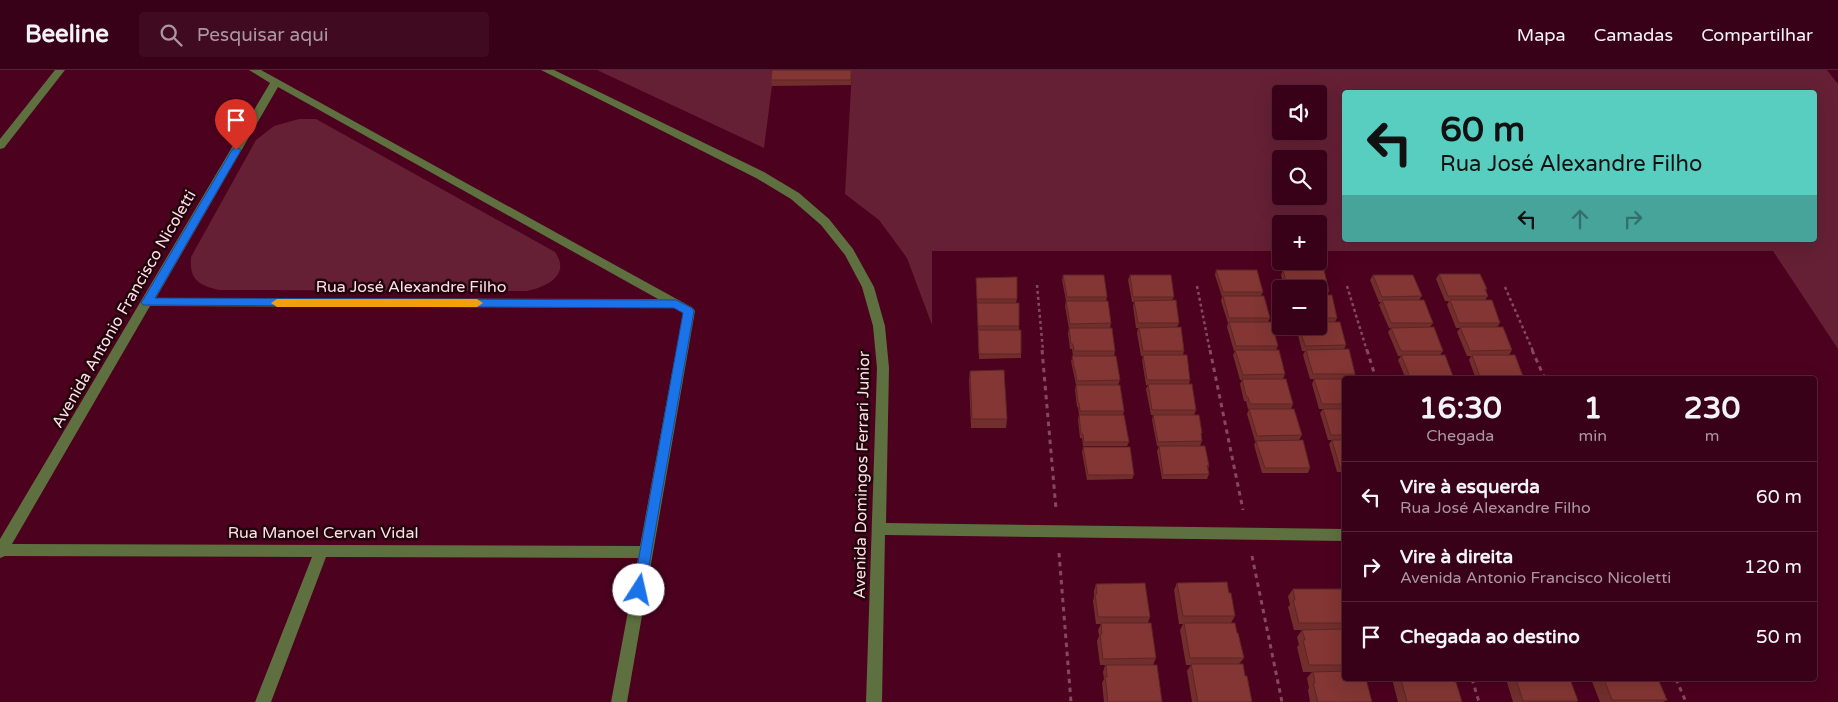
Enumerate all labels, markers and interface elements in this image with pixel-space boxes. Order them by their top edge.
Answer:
search box [139,12,489,57]
text: Beeline [25,20,109,49]
icon: search [157,21,185,49]
text: Pesquisar aqui [197,24,329,46]
text: Mapa [1517,24,1566,46]
text: Camadas [1594,24,1673,46]
text: Compartilhar [1701,24,1813,46]
map controls [1272,85,1327,335]
button: sound [1272,85,1327,140]
pin [215,99,257,150]
icon: arrive [222,106,250,134]
text: 60 m [1440,109,1525,151]
icon: left [1357,110,1422,175]
button: search [1272,150,1327,205]
text: Rua José Alexandre Filho [1440,151,1702,177]
street label: Avenida Antonio Francisco Nicoletti [48,187,200,431]
icon: left [1513,205,1541,233]
icon: ahead [1566,205,1594,233]
icon: right [1619,205,1647,233]
button: + [1272,215,1327,270]
street label: Rua José Alexandre Filho [316,277,506,297]
button: − [1272,280,1327,335]
street label: Avenida Domingos Ferrari Junior [850,350,874,599]
text: 16:30 [1419,390,1502,427]
text: 1 [1583,390,1602,427]
text: 230 [1684,390,1740,427]
text: Chegada [1426,426,1494,446]
text: min [1579,426,1607,446]
text: m [1705,426,1719,446]
text: Vire à esquerda [1400,476,1540,498]
icon: left [1357,483,1385,511]
text: 60 m [1756,486,1802,508]
text: Rua José Alexandre Filho [1400,498,1591,518]
street label: Rua Manoel Cervan Vidal [228,523,418,543]
text: Vire à direita [1400,546,1513,568]
icon: right [1357,553,1385,581]
text: 120 m [1744,556,1802,578]
position arrow [612,563,664,615]
text: Avenida Antonio Francisco Nicoletti [1400,568,1671,588]
icon: arrive [1357,623,1385,651]
text: Chegada ao destino [1400,626,1580,648]
text: 50 m [1756,626,1802,648]

